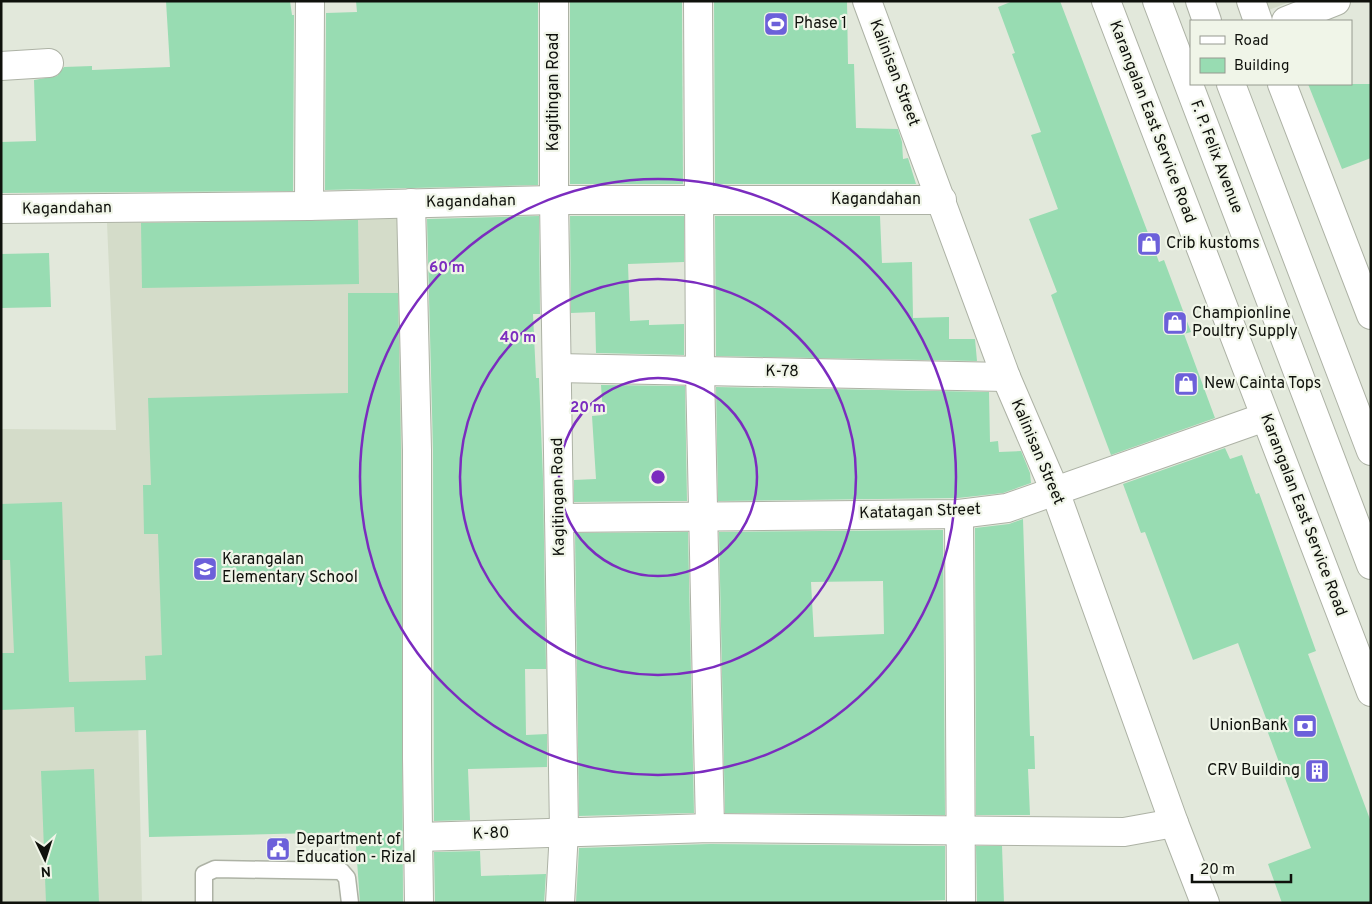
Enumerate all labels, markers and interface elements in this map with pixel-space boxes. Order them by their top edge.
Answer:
sports icon: Phase 1 [763,11,789,37]
place label: Phase 1 [794,14,847,34]
street label: Kalinisan Street [864,17,924,129]
street label: Karangalan East Service Road [1104,18,1200,226]
legend [1190,20,1352,85]
text: Road [1234,32,1269,51]
street label: Kagitingan Road [544,33,564,151]
text: Building [1234,57,1289,76]
street label: F. P. Felix Avenue [1185,98,1247,216]
street label: Kagandahan [831,190,921,210]
street label: Kagandahan [426,191,516,213]
street label: Kagandahan [22,198,112,220]
shop icon: Crib kustoms [1136,231,1162,257]
place label: Crib kustoms [1166,234,1260,254]
text: 60 m [429,259,465,278]
place label: Championline Poultry Supply [1192,304,1298,342]
shop icon: Championline Poultry Supply [1162,310,1188,336]
text: 40 m [500,329,536,348]
street label: K-78 [765,362,799,382]
shop icon: New Cainta Tops [1173,371,1199,397]
place label: New Cainta Tops [1204,374,1321,394]
street label: Kalinisan Street [1006,396,1068,508]
text: 20 m [570,399,606,418]
street label: Karangalan East Service Road [1255,411,1351,619]
street label: Kagitingan Road [548,438,570,556]
centre of rings [649,468,667,486]
street label: Katatagan Street [859,500,981,524]
place label: Karangalan Elementary School [222,550,358,588]
school or university icon: Karangalan Elementary School [192,556,218,582]
bank icon: UnionBank [1292,713,1318,739]
place label: UnionBank [1209,716,1288,736]
building icon: CRV Building [1304,758,1330,784]
place label: CRV Building [1207,761,1300,781]
street label: K-80 [472,823,510,845]
place label: Department of Education - Rizal [296,830,416,868]
north arrow [20,834,70,884]
public building icon: Department of Education - Rizal [265,836,291,862]
scale bar [1192,852,1291,884]
text: 20 m [1200,861,1235,880]
text: N [40,862,51,879]

